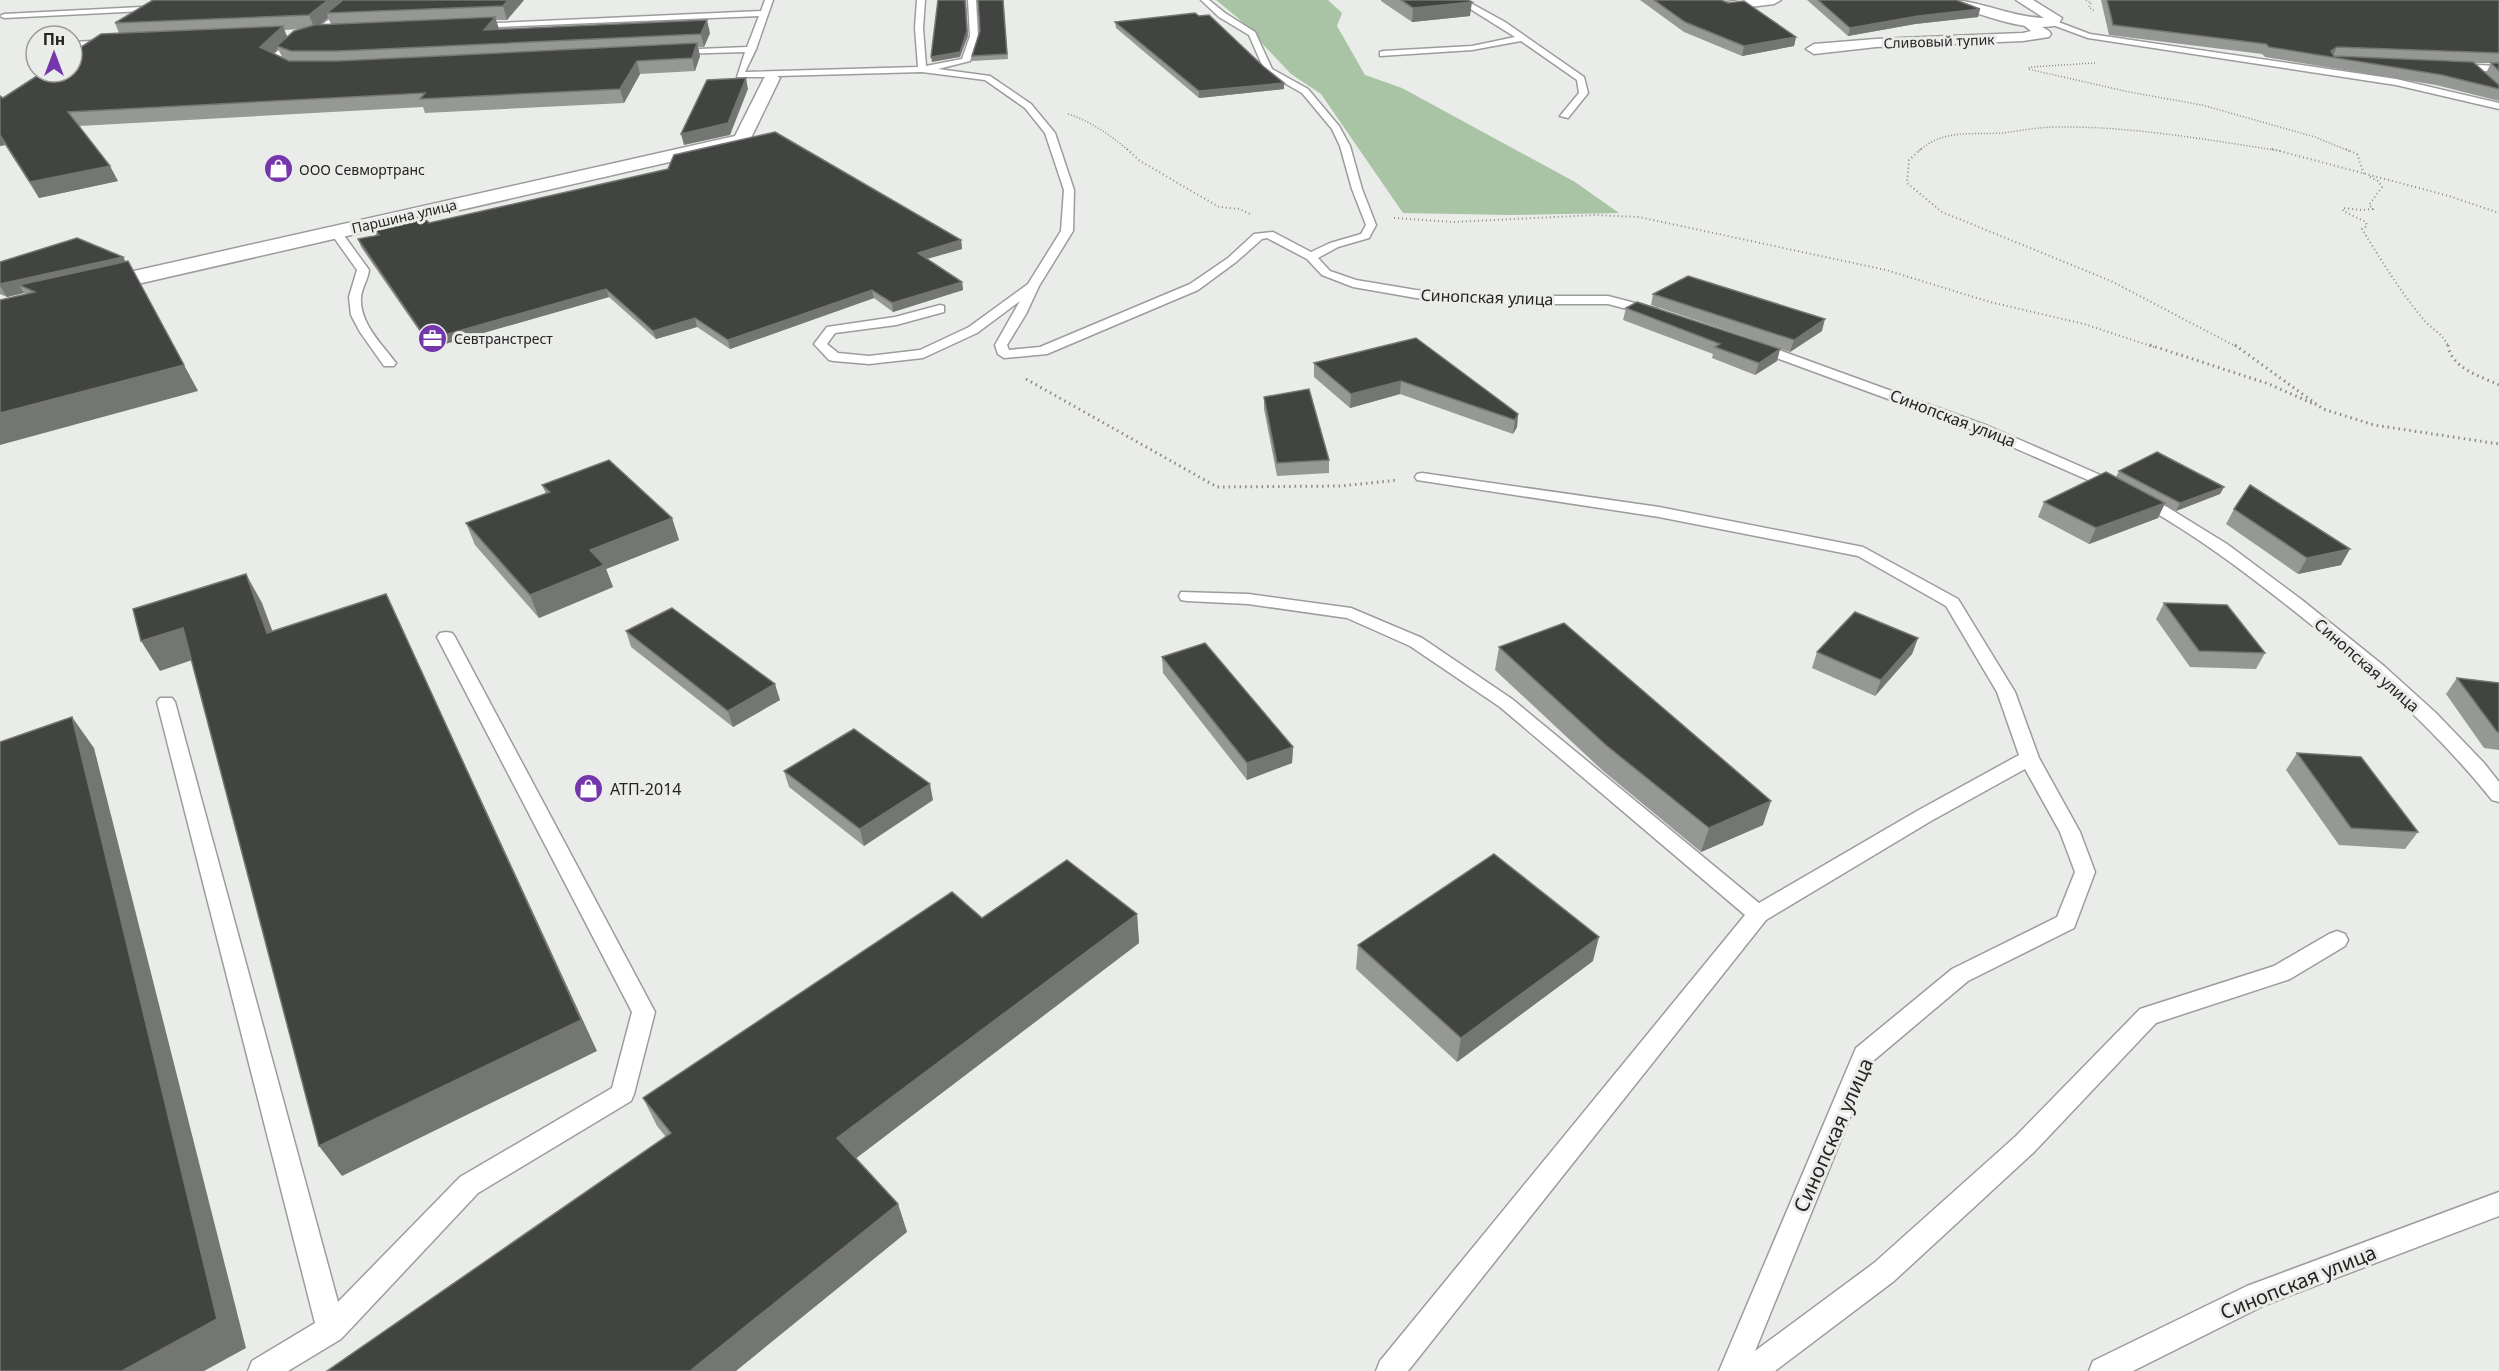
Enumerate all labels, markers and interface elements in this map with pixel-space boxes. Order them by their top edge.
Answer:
north arrow [24,24,84,84]
text: Пн [43,28,65,50]
street label: Сливовый тупик [1883,30,1995,52]
shop icon: ООО Севмортранс [262,153,294,185]
place label: ООО Севмортранс [299,160,425,179]
street label: Паршина улица [349,195,459,237]
street label: Синопская улица [1420,284,1554,310]
office icon: Севтранстрест [417,322,449,354]
place label: Севтранстрест [454,329,553,348]
street label: Синопская улица [1887,384,2019,452]
street label: Синопская улица [2310,613,2424,717]
shop icon: АТП-2014 [573,773,605,805]
place label: АТП-2014 [610,778,681,800]
street label: Синопская улица [1787,1054,1879,1216]
street label: Синопская улица [2216,1238,2380,1326]

